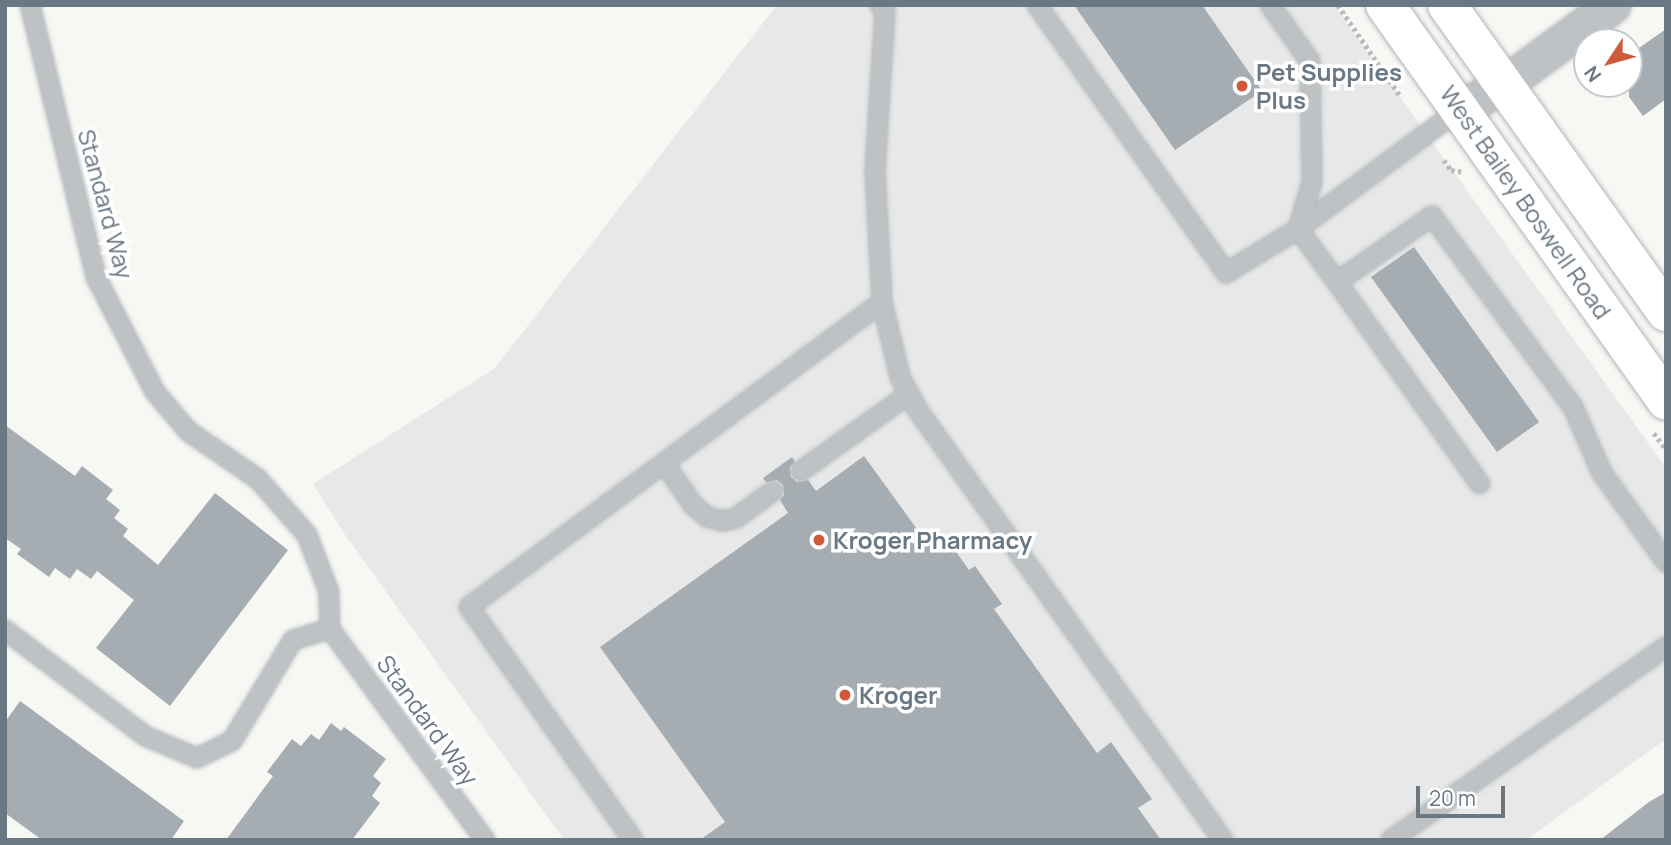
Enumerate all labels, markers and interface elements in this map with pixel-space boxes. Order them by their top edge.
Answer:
north arrow [1573,28,1643,98]
place label: Pet Supplies Plus [1256,58,1402,114]
text: N [1578,61,1607,87]
marker: Pet Supplies Plus [1234,78,1250,94]
street label: West Bailey Boswell Road [1434,80,1618,324]
street label: Standard Way [72,126,140,282]
place label: Kroger Pharmacy [833,526,1032,554]
marker: Kroger Pharmacy [811,532,827,548]
street label: Standard Way [371,649,485,791]
place label: Kroger [859,681,938,709]
marker: Kroger [837,687,853,703]
scale bar [1419,772,1508,816]
text: 20 m [1429,784,1476,812]

